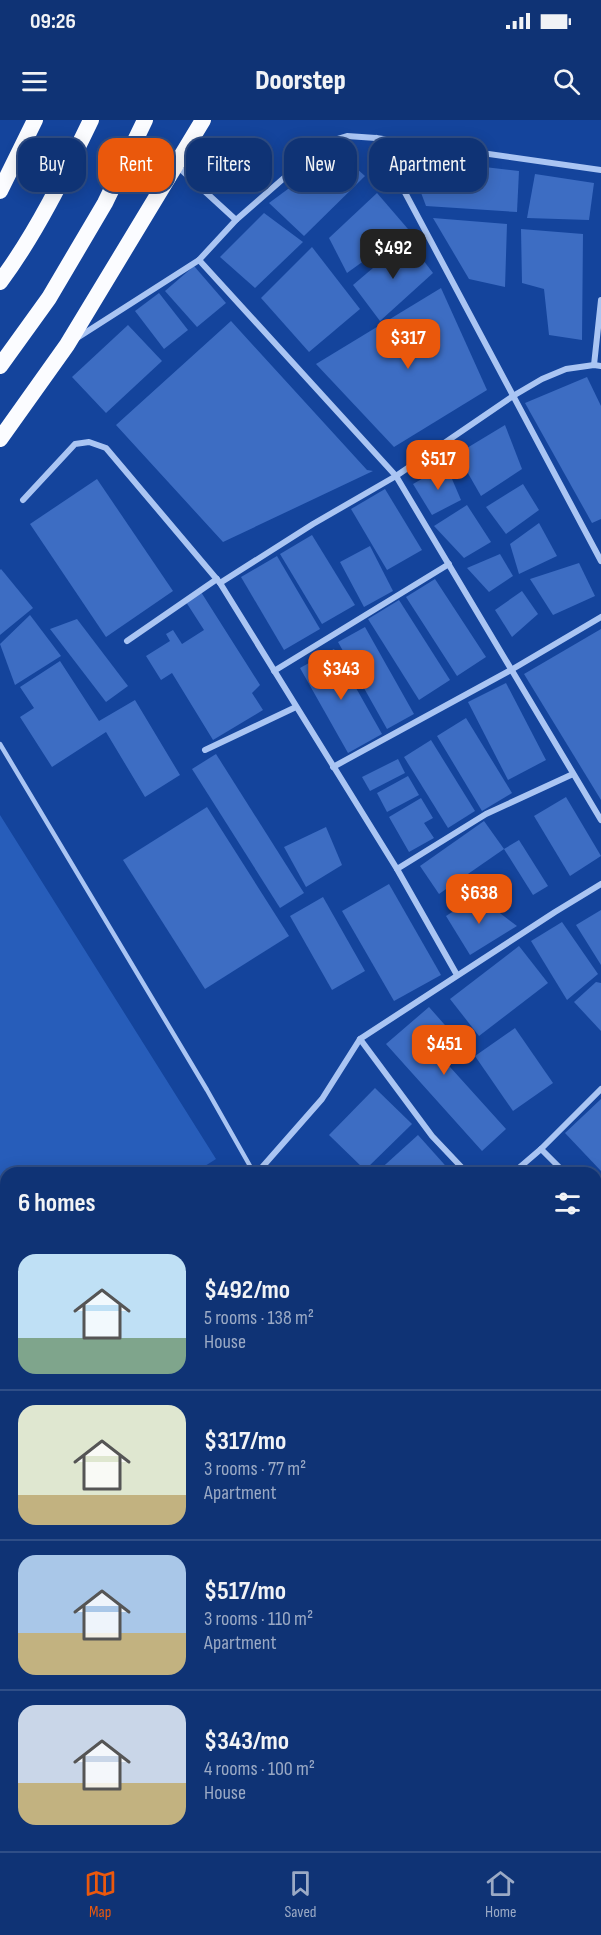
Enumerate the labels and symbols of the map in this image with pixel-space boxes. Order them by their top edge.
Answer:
pin: $492 [357,229,429,280]
pin: $317 [372,319,444,370]
pin: $517 [402,440,474,491]
pin: $343 [305,650,377,701]
pin: $638 [443,874,515,925]
pin: $451 [408,1025,480,1076]

